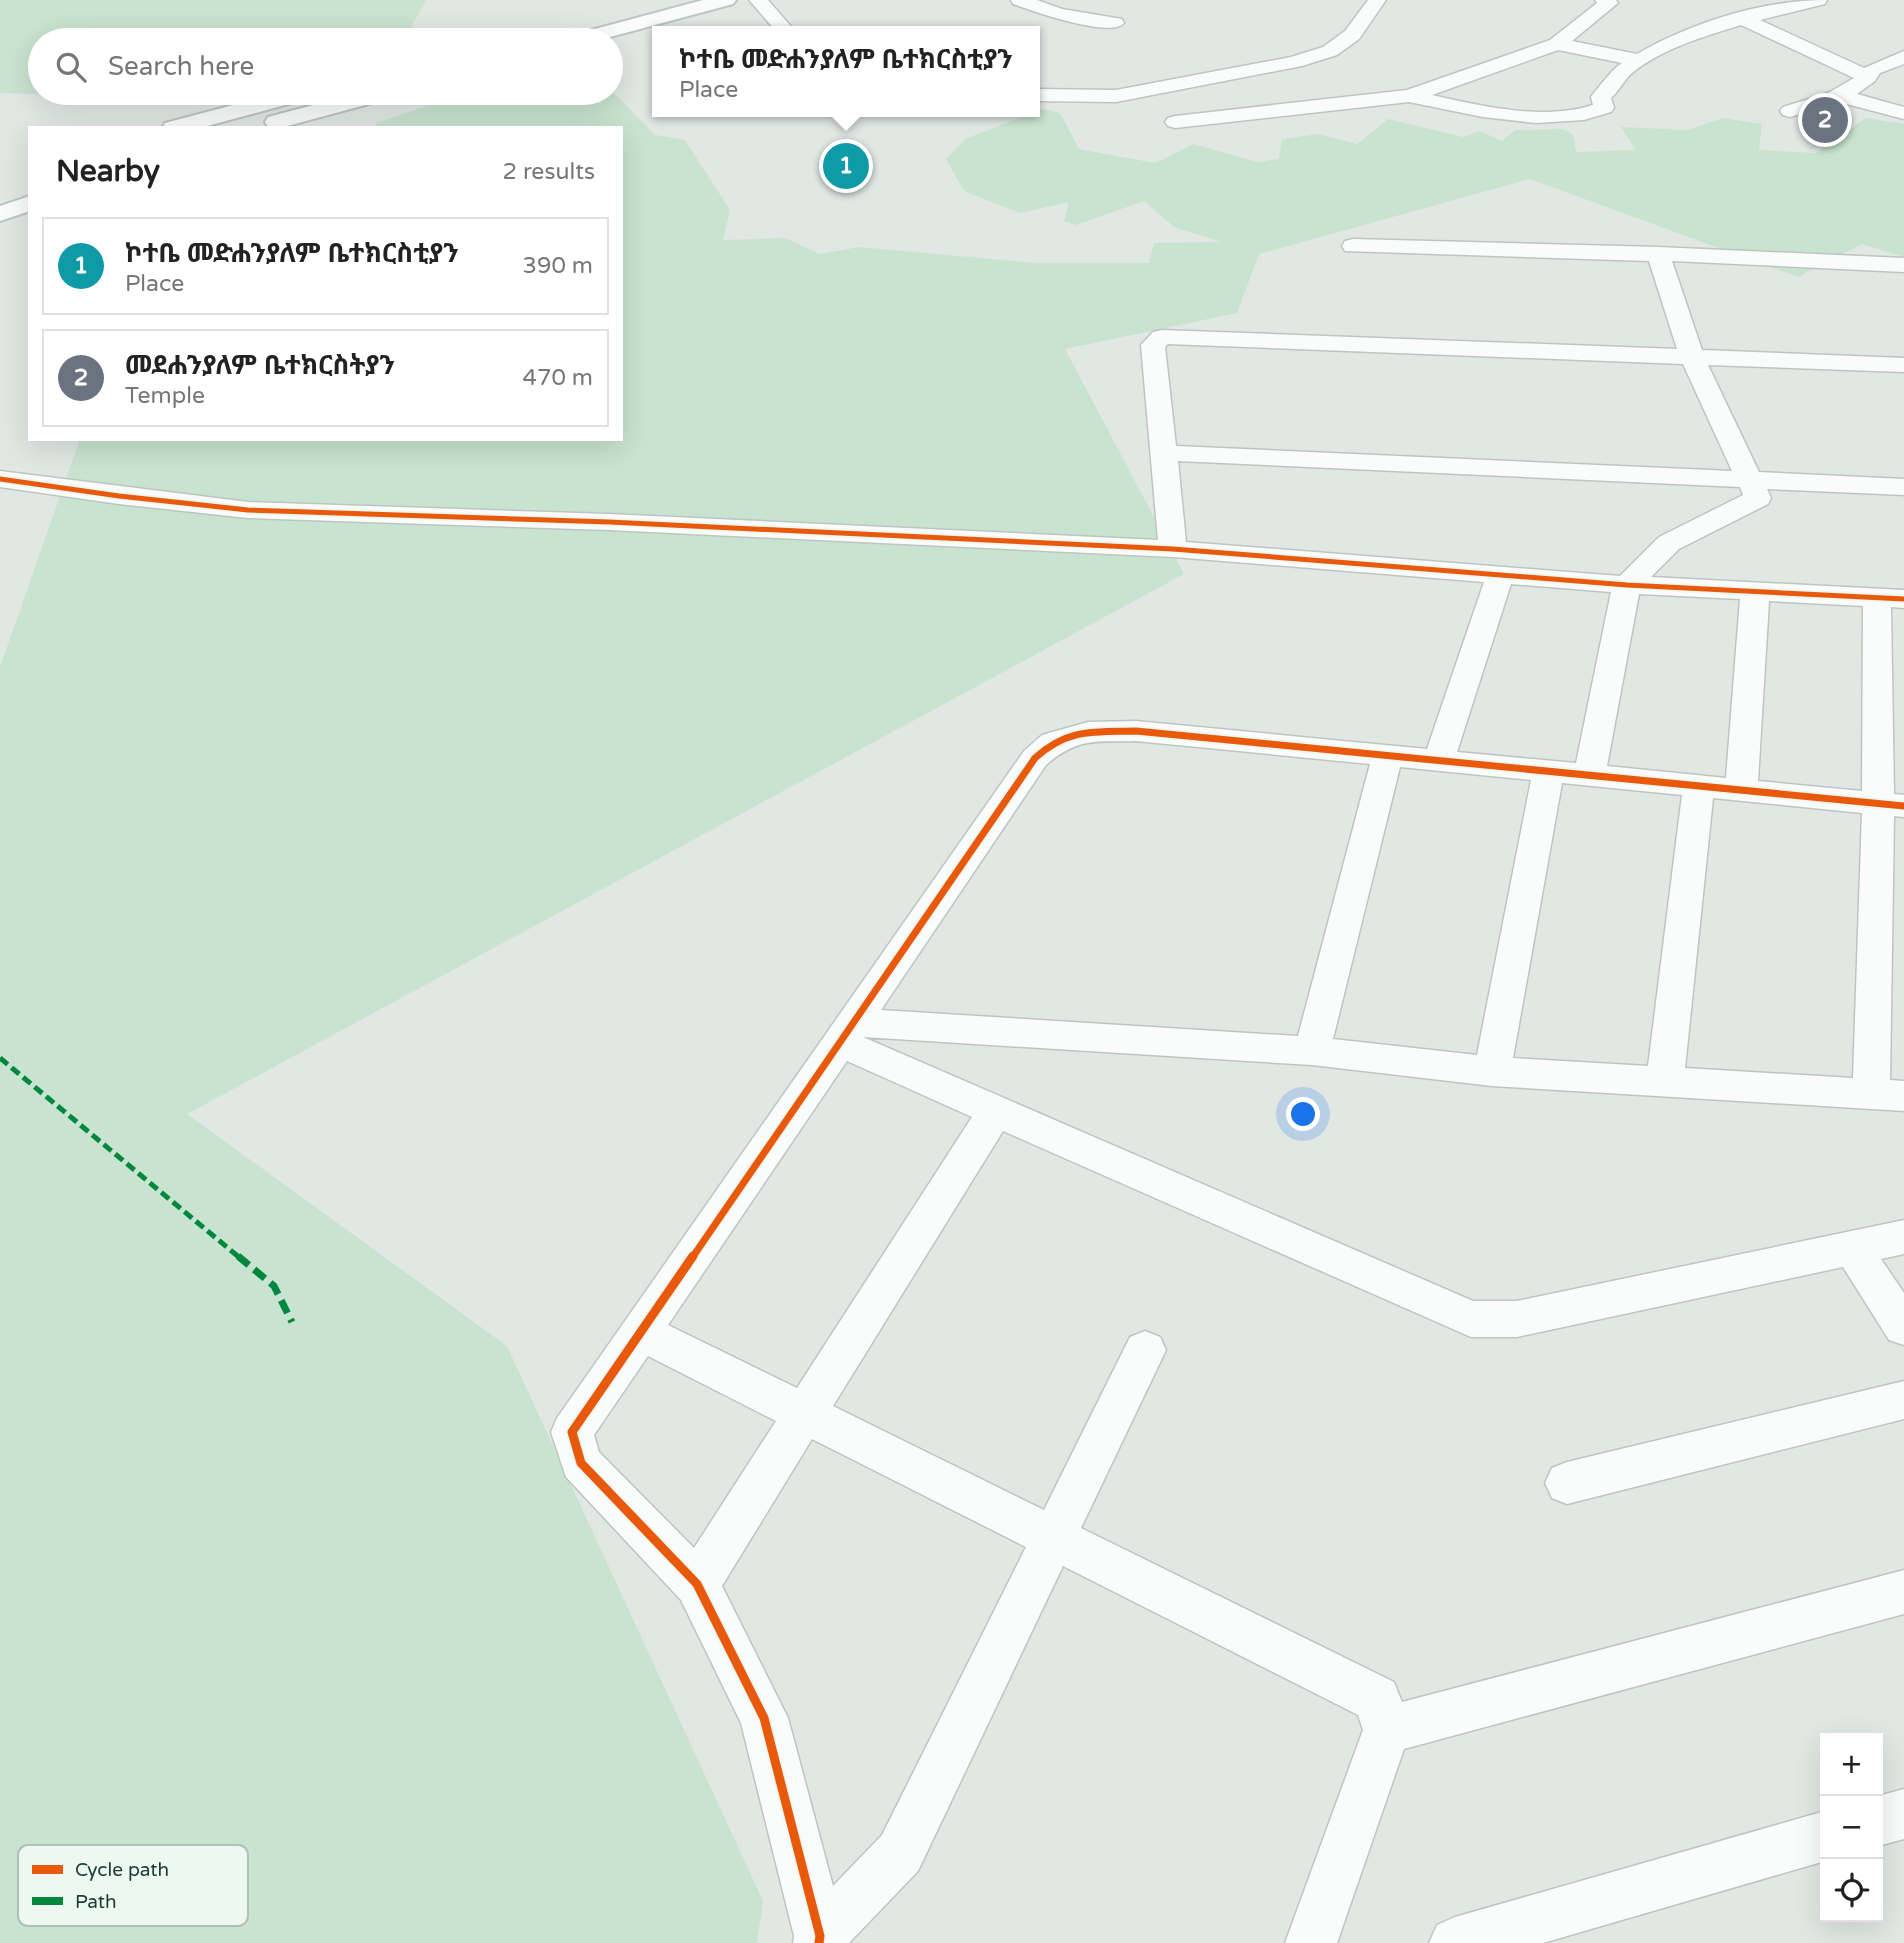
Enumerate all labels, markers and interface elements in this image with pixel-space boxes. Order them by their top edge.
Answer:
popup [652,26,1040,117]
search box [28,28,623,105]
text: ኮተቤ መድሐንያለም ቤተክርስቲያን [679,44,1013,75]
icon: search [52,48,90,86]
text: Search here [108,51,254,82]
text: Place [679,76,738,104]
pin: 2 [1802,94,1848,146]
pin: 1 [823,140,869,192]
text: Nearby [56,153,160,190]
text: 2 results [502,158,595,186]
text: ኮተቤ መድሐንያለም ቤተክርስቲያን [125,238,459,269]
text: 1 [74,252,88,280]
text: 390 m [523,252,593,280]
text: Place [125,270,184,298]
text: መደሐንያለም ቤተክርስትያን [125,350,395,381]
text: 2 [74,364,88,392]
text: 470 m [523,364,593,392]
text: Temple [125,382,205,410]
your location [1286,1097,1320,1131]
map controls [1820,1733,1883,1922]
button: + [1820,1733,1883,1796]
button: − [1820,1796,1883,1859]
legend [18,1845,248,1926]
text: Cycle path [75,1859,169,1881]
button: locate [1820,1859,1883,1922]
text: Path [75,1891,117,1913]

